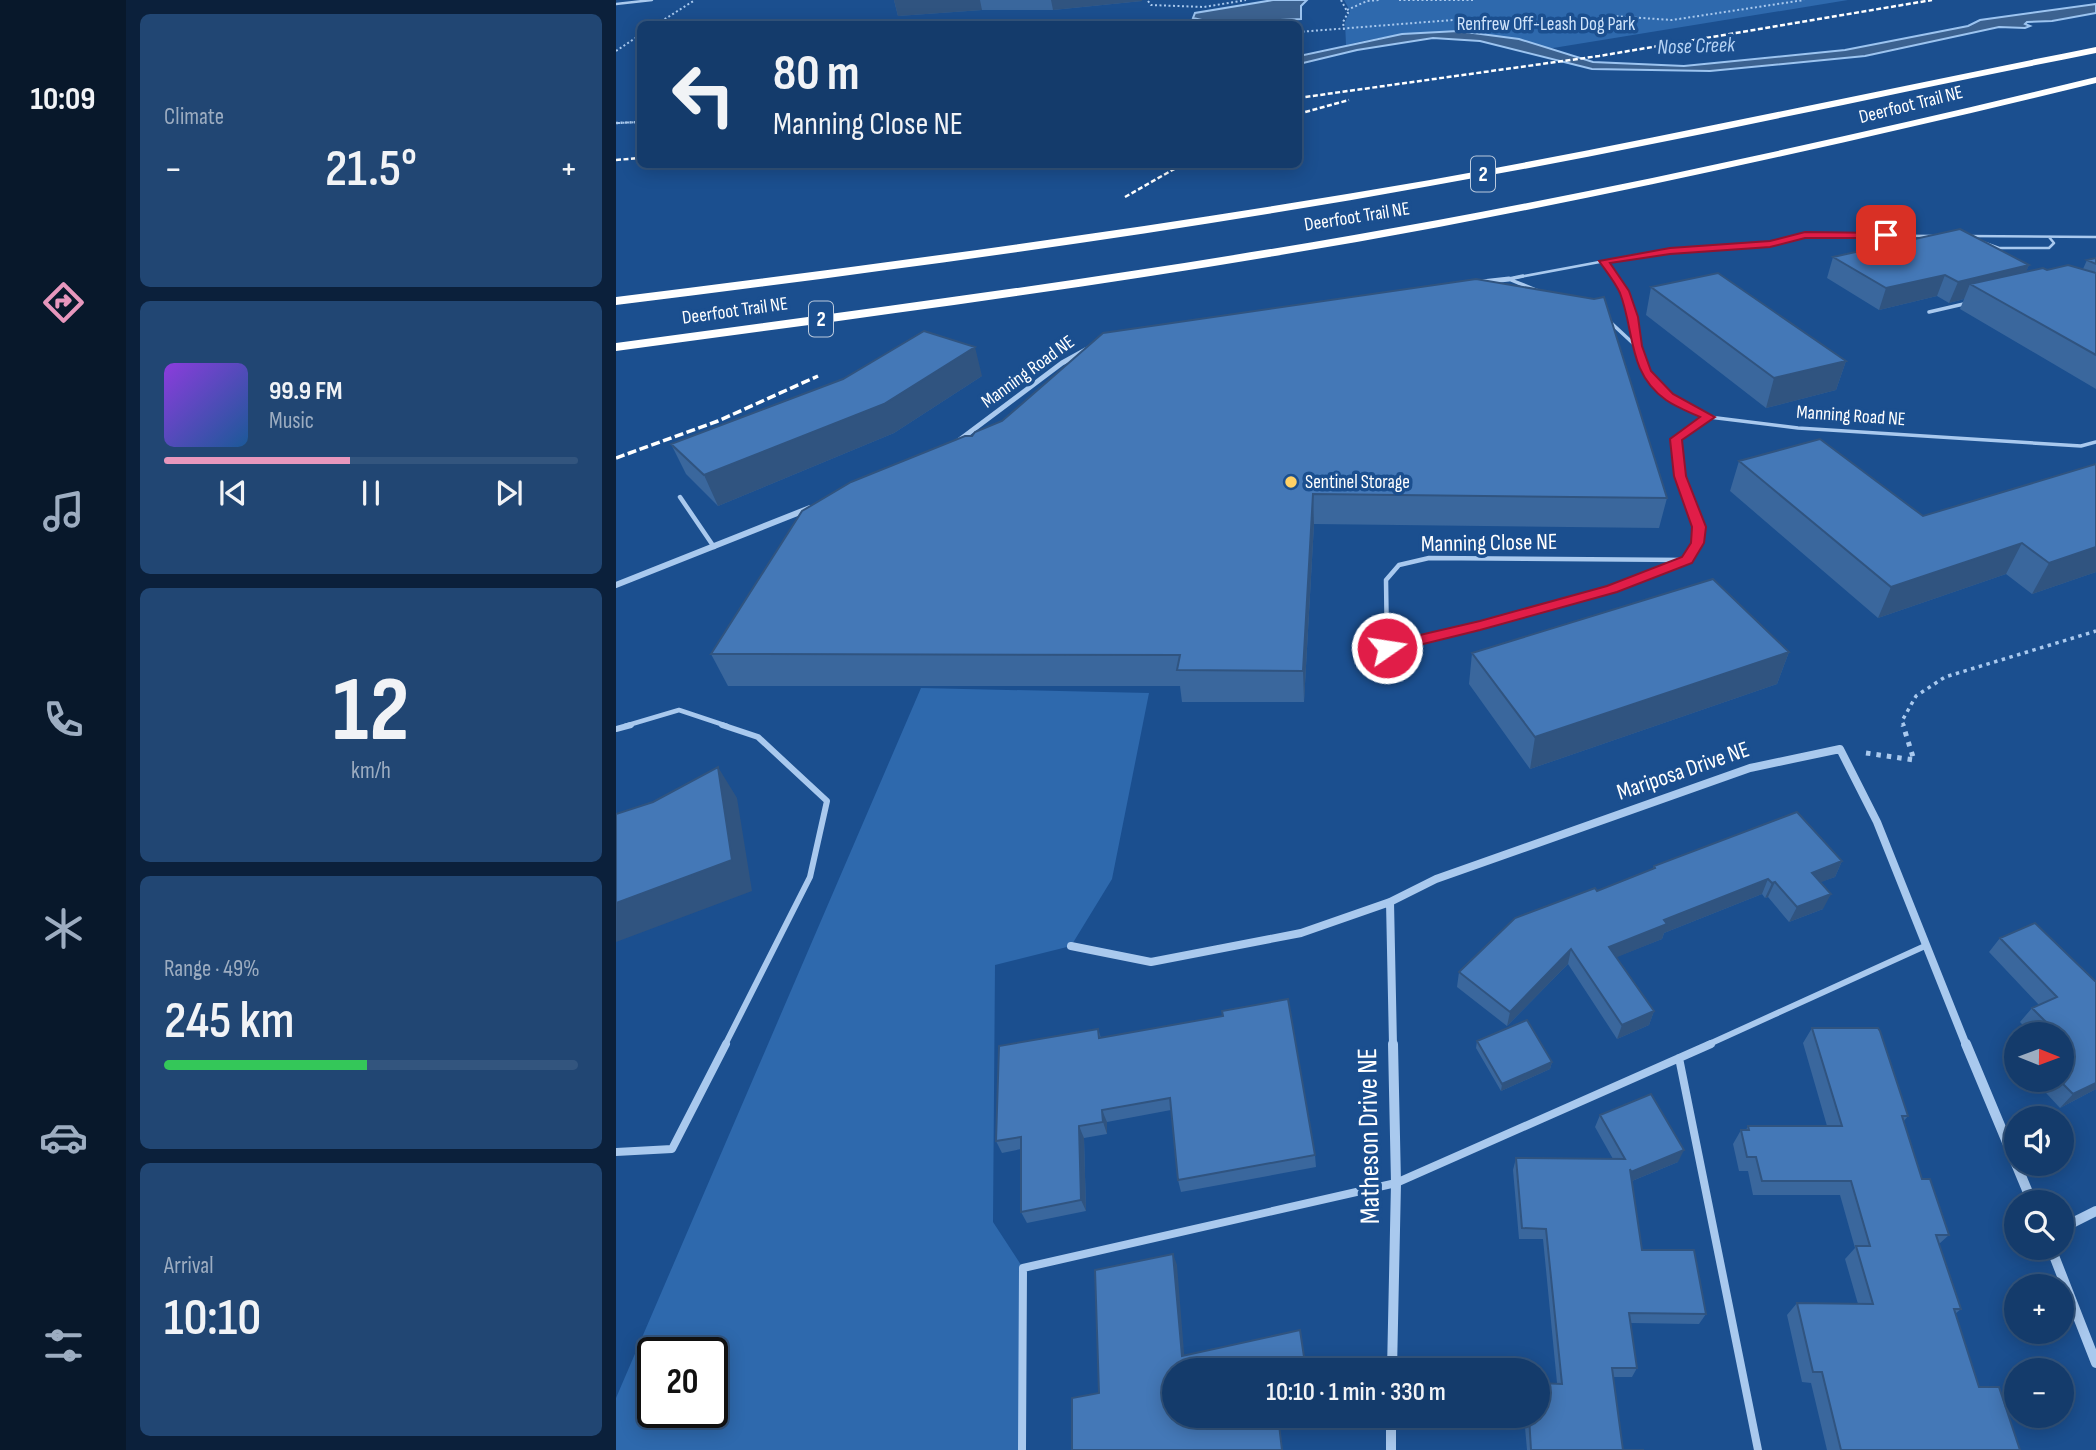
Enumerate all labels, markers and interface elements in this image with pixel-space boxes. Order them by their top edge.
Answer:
park label: Renfrew Off-Leash Dog Park [1457,13,1636,36]
water label: Nose Creek [1657,32,1736,60]
text: 80 m [773,45,860,104]
icon: left [658,49,749,140]
text: 10:09 [31,80,95,119]
street label: Deerfoot Trail NE [1857,81,1965,129]
text: Climate [164,103,224,131]
text: Manning Close NE [773,105,963,144]
text: 21.5° [325,138,417,201]
text: − [164,147,183,192]
text: + [559,147,578,192]
road number: 2 [1471,156,1495,192]
street label: Deerfoot Trail NE [1303,197,1411,237]
pin [1856,205,1916,265]
icon: arrive [1867,216,1905,254]
icon: directions [39,278,88,327]
street label: Deerfoot Trail NE [681,292,789,330]
road number: 2 [809,302,833,336]
street label: Manning Road NE [977,331,1079,413]
text: 99.9 FM [269,376,343,407]
street label: Manning Road NE [1796,401,1906,431]
text: Music [269,407,314,435]
place label: Sentinel Storage [1305,471,1410,494]
icon: previous [214,474,252,512]
icon: pause [352,474,390,512]
icon: next [490,474,528,512]
marker: Sentinel Storage [1283,474,1299,490]
icon: music [39,487,88,536]
street label: Manning Close NE [1421,528,1557,558]
position arrow [1350,611,1424,685]
text: 12 [333,657,409,766]
icon: phone [39,695,88,744]
street label: Mariposa Drive NE [1613,735,1753,807]
text: km/h [351,757,391,785]
icon: climate [39,904,88,953]
text: Range · 49% [164,955,260,983]
text: 245 km [164,990,295,1053]
north arrow [2004,1022,2074,1092]
map controls [2004,1022,2074,1428]
street label: Matheson Drive NE [1351,1047,1387,1225]
button: sound [2004,1106,2074,1176]
icon: car [39,1113,88,1162]
button: search [2004,1190,2074,1260]
text: Arrival [164,1252,213,1280]
button: + [2004,1274,2074,1344]
text: 10:10 [164,1287,261,1350]
icon: filters [39,1321,88,1370]
speed limit sign: 20 [637,1337,728,1428]
button: − [2004,1358,2074,1428]
text: 10:10 · 1 min · 330 m [1266,1377,1446,1408]

